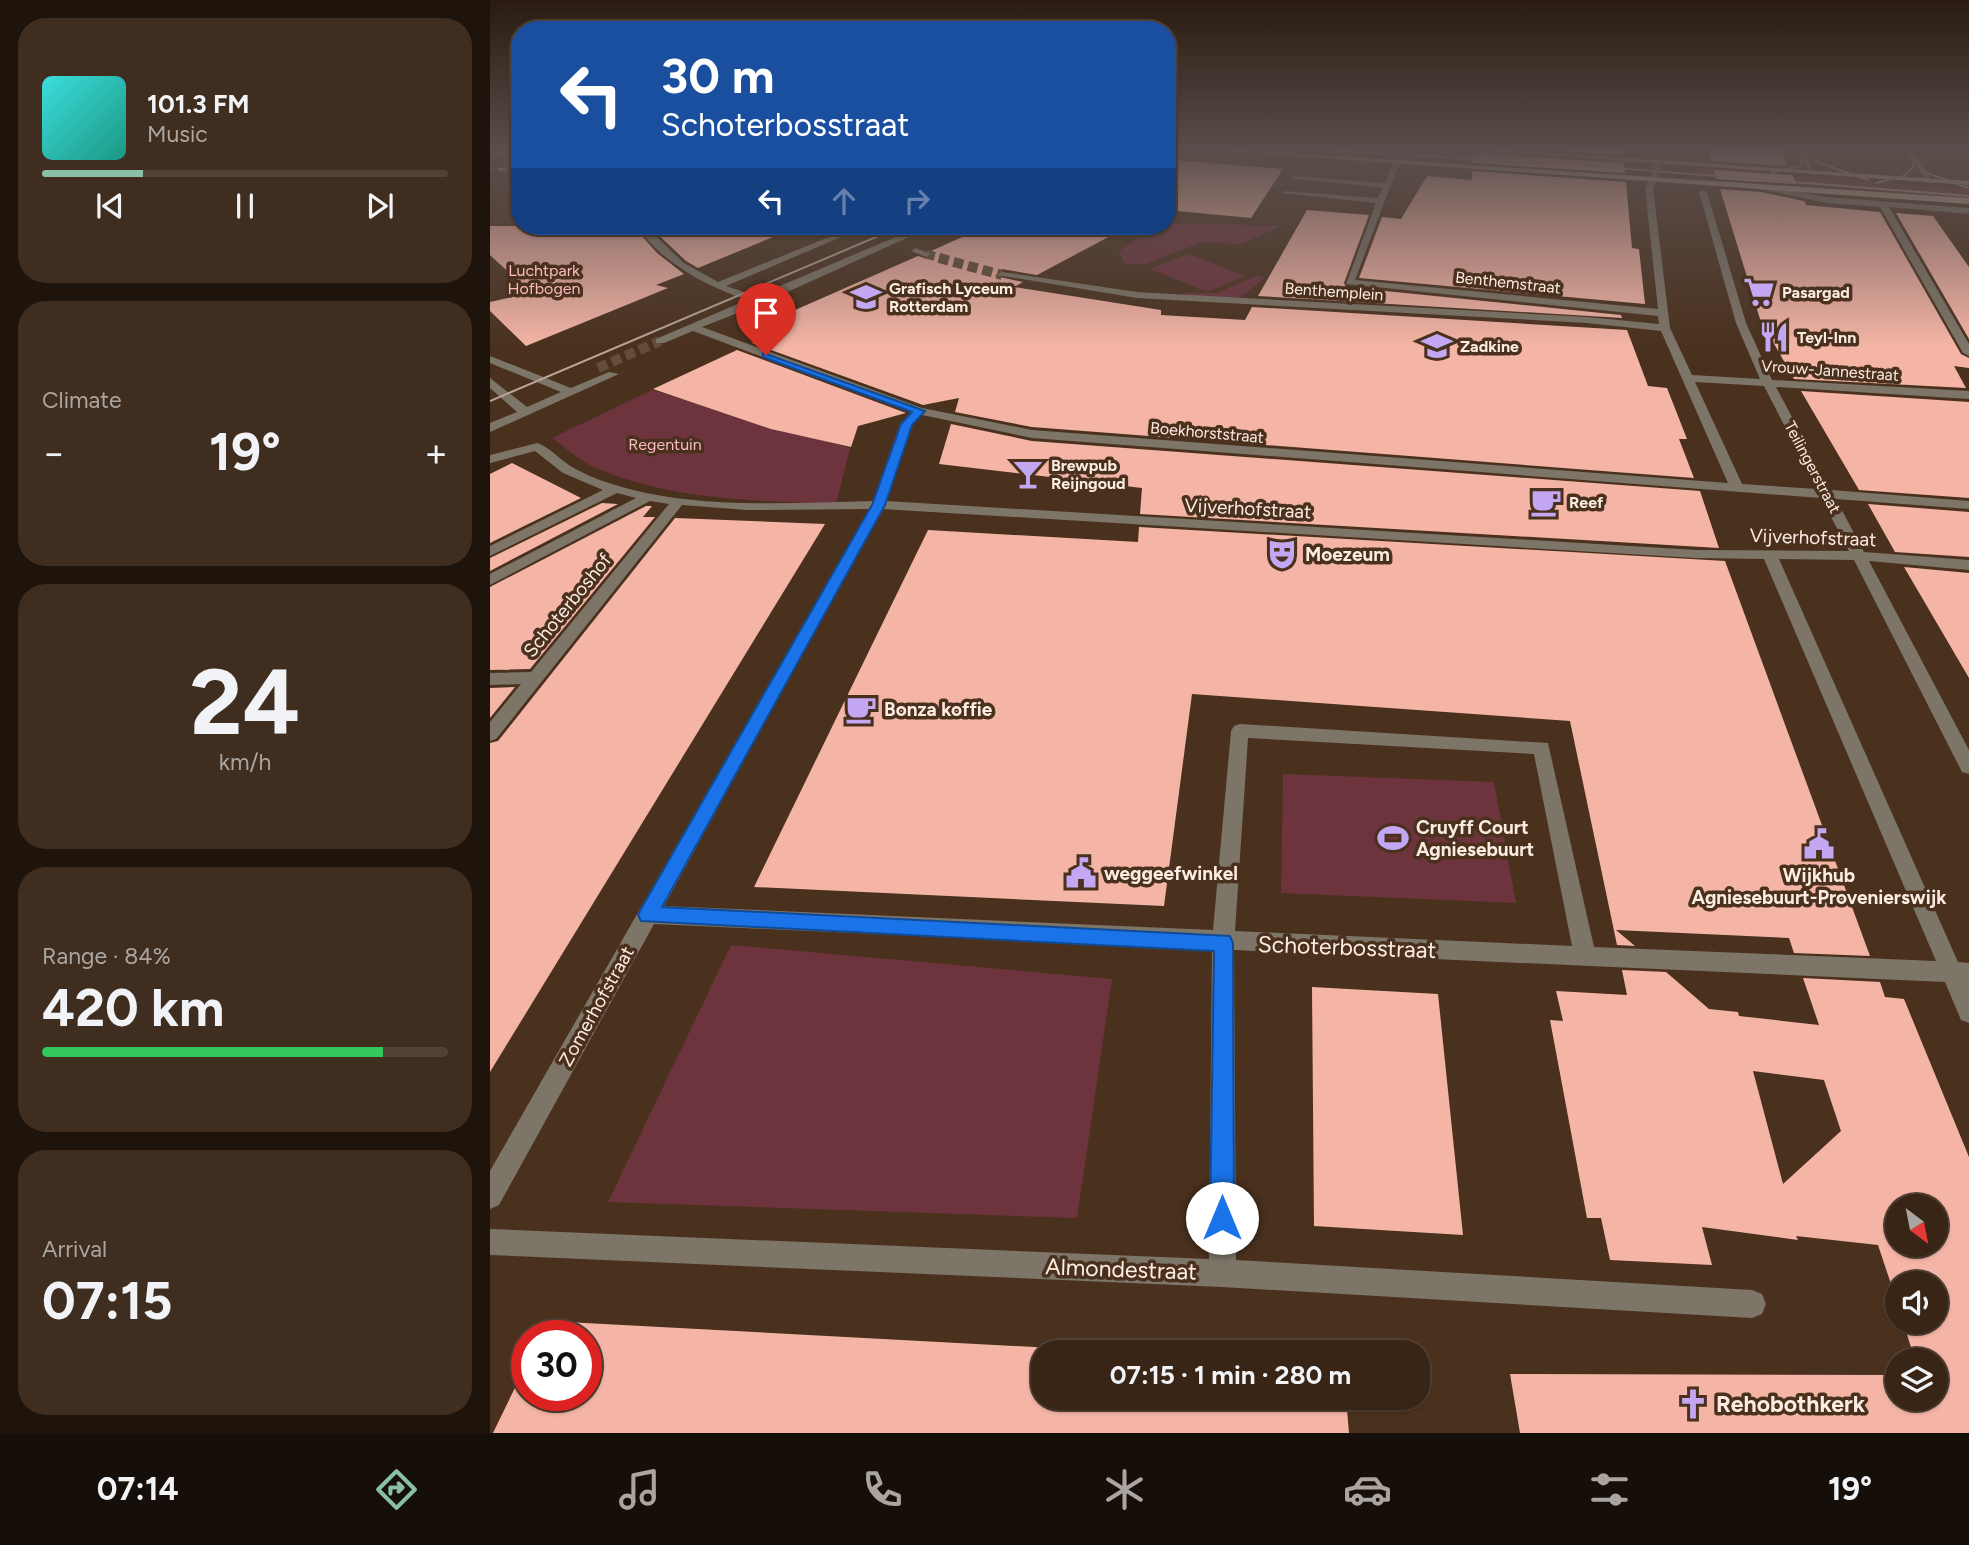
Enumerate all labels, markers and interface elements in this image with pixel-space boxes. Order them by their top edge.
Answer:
text: 30 m [661,46,774,105]
icon: left [546,49,637,140]
text: 101.3 FM [147,88,250,120]
text: Schoterbosstraat [661,106,909,144]
text: Music [147,120,208,148]
icon: left [752,182,790,220]
icon: ahead [825,182,863,220]
icon: right [898,182,936,220]
icon: previous [91,187,129,225]
icon: pause [226,187,264,225]
icon: next [361,187,399,225]
park label: Luchtpark Hofbogen [508,261,581,298]
street label: Benthemstraat [1454,268,1562,297]
supermarket icon: Pasargad [1742,275,1776,309]
place label: Grafisch Lyceum Rotterdam [889,279,1013,316]
street label: Benthemplein [1284,279,1384,304]
school or university icon: Grafisch Lyceum Rotterdam [849,280,883,314]
pin [736,283,796,355]
place label: Pasargad [1782,283,1850,302]
icon: arrive [747,294,785,332]
restaurant icon: Teyl-Inn [1757,320,1791,354]
place label: Teyl-Inn [1797,328,1856,347]
school or university icon: Zadkine [1420,329,1454,363]
place label: Zadkine [1460,337,1519,356]
street label: Vrouw-Jannestraat [1760,356,1900,385]
text: Climate [42,386,121,414]
street label: Boekhorststraat [1149,418,1265,447]
street label: Teilingerstraat [1780,418,1845,516]
text: 19° [209,421,281,483]
text: − [42,430,66,476]
text: + [424,430,448,476]
park label: Regentuin [628,435,702,454]
place label: Brewpub Reijngoud [1051,456,1126,493]
bar icon: Brewpub Reijngoud [1011,457,1045,491]
cafe icon: Reef [1529,485,1563,519]
place label: Reef [1569,493,1604,512]
street label: Vijverhofstraat [1184,494,1312,523]
street label: Vijverhofstraat [1749,524,1877,551]
theatre icon: Moezeum [1265,537,1299,571]
place label: Moezeum [1305,543,1390,566]
street label: Schoterboshof [518,549,616,662]
text: 24 [190,648,300,757]
cafe icon: Bonza koffie [844,692,878,726]
place label: Bonza koffie [884,698,993,721]
text: km/h [219,748,271,776]
place label: Cruyff Court Agniesebuurt [1416,816,1535,861]
sports icon: Cruyff Court Agniesebuurt [1376,821,1410,855]
public building icon: Wijkhub Agniesebuurt-Provenierswijk [1802,827,1836,861]
public building icon: weggeefwinkel [1064,856,1098,890]
place label: weggeefwinkel [1104,862,1238,885]
place label: Wijkhub Agniesebuurt-Provenierswijk [1692,864,1947,909]
street label: Schoterbosstraat [1257,930,1437,964]
text: Range · 84% [42,942,171,970]
street label: Zomerhofstraat [554,942,639,1070]
text: 420 km [42,977,224,1039]
position arrow [1185,1181,1259,1255]
north arrow [1885,1194,1948,1256]
map controls [1885,1194,1948,1411]
text: Arrival [42,1235,107,1263]
street label: Almondestraat [1045,1252,1197,1286]
text: 07:15 [42,1270,172,1332]
button: sound [1885,1271,1948,1334]
speed limit sign: 30 [511,1320,602,1411]
button: layers [1885,1348,1948,1411]
text: 07:15 · 1 min · 280 m [1110,1359,1351,1391]
church icon: Rehobothkerk [1676,1387,1710,1421]
place label: Rehobothkerk [1716,1390,1866,1418]
icon: directions [372,1465,421,1514]
icon: music [615,1465,664,1514]
icon: phone [858,1465,907,1514]
icon: climate [1100,1465,1149,1514]
icon: car [1343,1465,1392,1514]
icon: filters [1585,1465,1634,1514]
text: 07:14 [97,1470,179,1508]
text: 19° [1828,1470,1872,1508]

